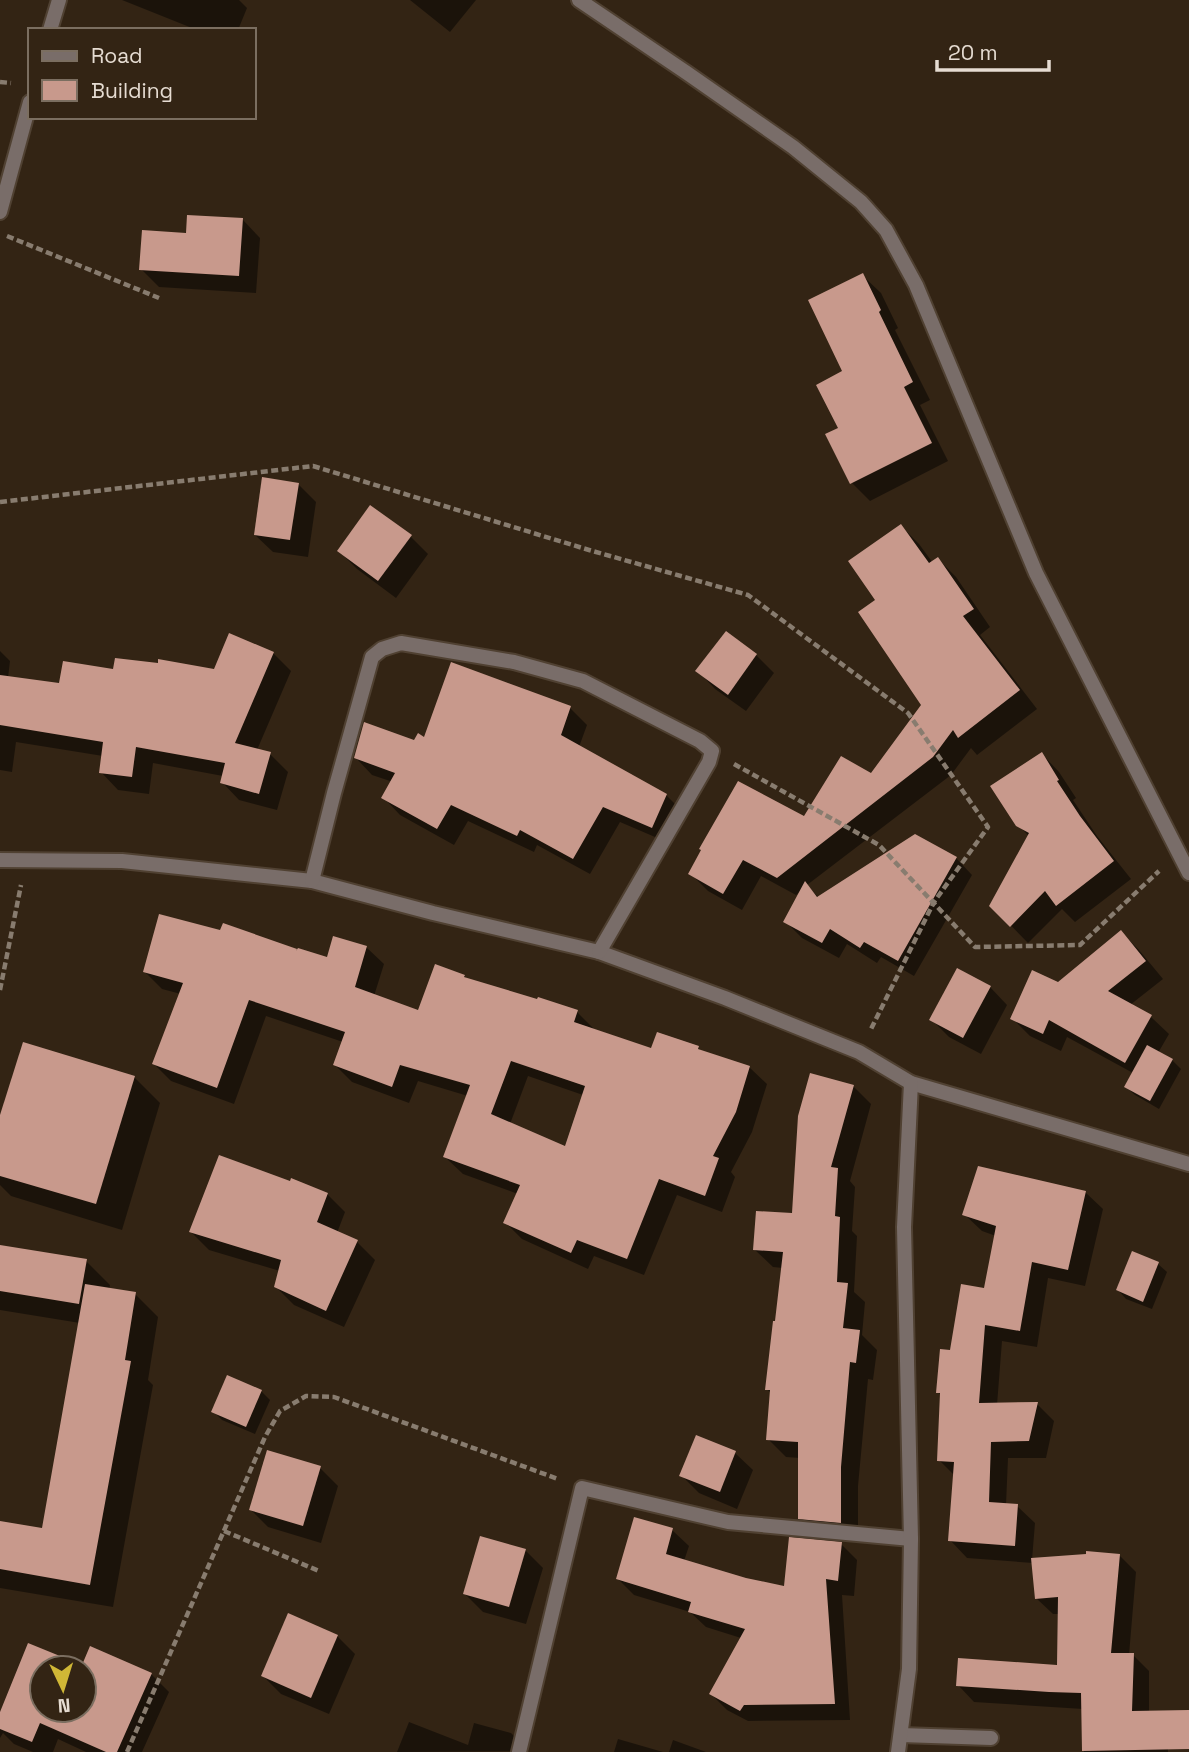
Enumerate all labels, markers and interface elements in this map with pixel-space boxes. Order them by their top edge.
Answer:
legend [28,28,256,119]
scale bar [937,28,1049,72]
text: 20 m [948,39,998,66]
text: Road [91,42,143,69]
text: Building [91,77,173,104]
north arrow [28,1654,98,1724]
text: N [57,1693,71,1718]

